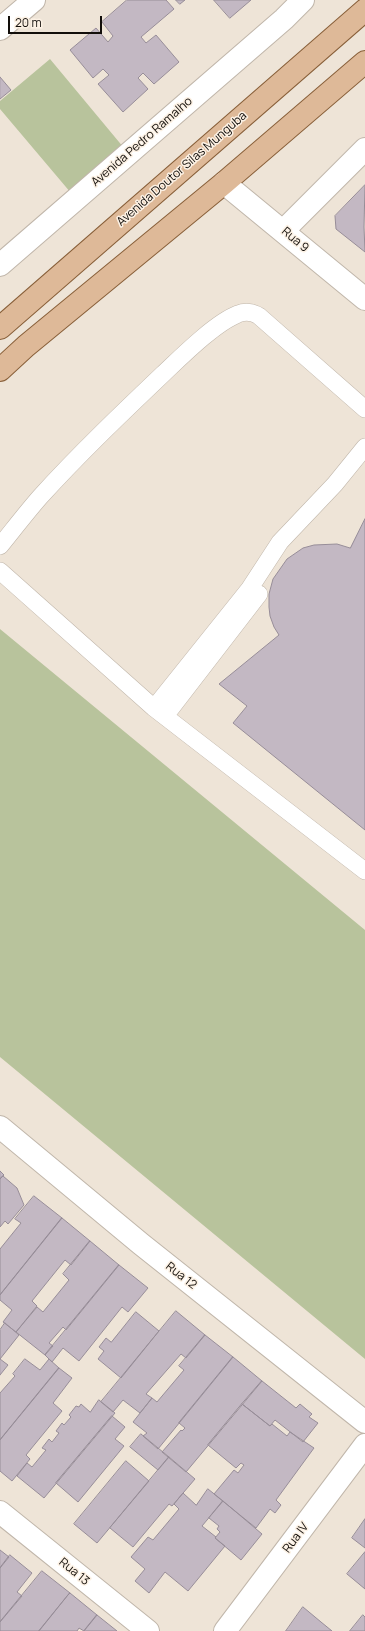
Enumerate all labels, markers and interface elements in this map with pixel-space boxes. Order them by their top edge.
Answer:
scale bar [10,8,104,34]
text: 20 m [15,14,42,31]
street label: Avenida Pedro Ramalho [89,94,195,190]
street label: Avenida Doutor Silas Munguba [114,109,250,229]
street label: Rua 9 [278,224,312,256]
street label: Rua 12 [163,1259,199,1293]
street label: Rua IV [280,1520,312,1556]
street label: Rua 13 [56,1555,92,1589]

